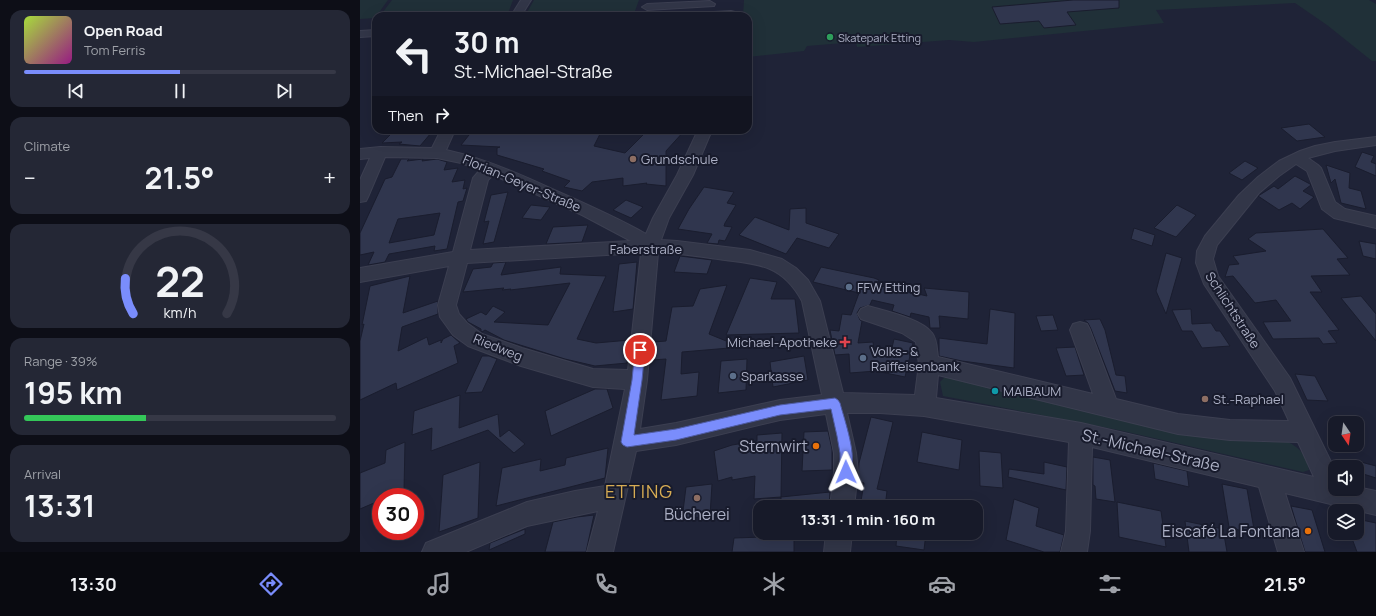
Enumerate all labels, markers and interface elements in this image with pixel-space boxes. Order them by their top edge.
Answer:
text: Open Road [84,20,163,41]
text: 30 m [454,23,519,61]
icon: left [388,28,440,80]
place label: Skatepark Etting [838,30,921,45]
marker: Skatepark Etting [825,32,835,42]
text: Tom Ferris [84,41,145,59]
text: St.-Michael-Straße [454,59,612,83]
icon: previous [65,80,87,102]
icon: pause [169,80,191,102]
icon: next [273,80,295,102]
icon: right [431,104,453,126]
text: Then [388,105,423,126]
text: Climate [24,137,70,155]
street label: Florian-Geyer-Straße [460,150,584,216]
place label: Grundschule [641,150,718,168]
marker: Grundschule [628,154,638,164]
text: 21.5° [145,157,215,198]
text: − [24,163,36,193]
text: + [323,163,336,193]
street label: Faberstraße [610,240,683,258]
text: 22 [155,253,205,309]
street label: Schlichtstraße [1201,268,1265,352]
place label: FFW Etting [857,278,920,296]
marker: FFW Etting [844,282,854,292]
text: km/h [163,303,197,322]
street label: Riedweg [471,329,525,365]
pin [623,333,657,367]
place label: Michael-Apotheke [727,333,837,351]
marker: Michael-Apotheke [840,337,850,347]
icon: arrive [629,339,651,361]
place label: Volks- & Raiffeisenbank [871,342,960,375]
text: Range · 39% [24,352,98,370]
marker: Volks- & Raiffeisenbank [858,353,868,363]
place label: Sparkasse [741,367,804,385]
marker: Sparkasse [728,371,738,381]
text: 195 km [24,372,122,413]
place label: MAIBAUM [1003,382,1061,400]
marker: MAIBAUM [990,386,1000,396]
place label: St.-Raphael [1213,390,1284,408]
marker: St.-Raphael [1200,394,1210,404]
north arrow [1328,416,1364,452]
map controls [1328,416,1364,540]
street label: St.-Michael-Straße [1080,423,1222,477]
place label: Sternwirt [739,435,808,457]
marker: Sternwirt [811,441,821,451]
position arrow [825,451,867,493]
button: sound [1328,460,1364,496]
text: Arrival [24,465,61,483]
district label: ETTING [605,479,673,503]
text: 13:31 [24,485,95,526]
speed limit sign: 30 [372,488,424,540]
marker: Bücherei [692,493,702,503]
place label: Bücherei [664,503,730,525]
button: layers [1328,504,1364,540]
text: 13:31 · 1 min · 160 m [801,509,935,530]
place label: Eiscafé La Fontana [1162,520,1300,542]
marker: Eiscafé La Fontana [1303,526,1313,536]
icon: directions [257,570,285,598]
icon: music [425,570,453,598]
icon: phone [592,570,620,598]
icon: climate [760,570,788,598]
icon: car [928,570,956,598]
icon: filters [1096,570,1124,598]
text: 13:30 [70,572,117,596]
text: 21.5° [1264,572,1306,596]

